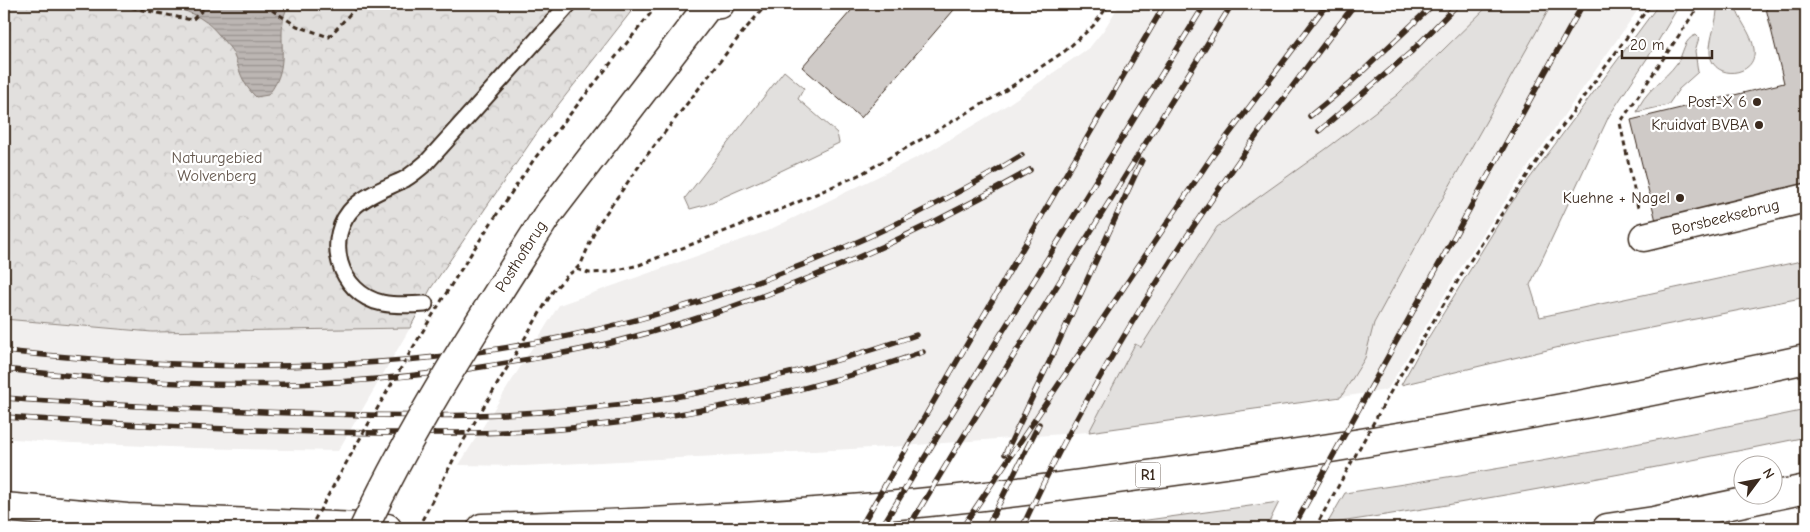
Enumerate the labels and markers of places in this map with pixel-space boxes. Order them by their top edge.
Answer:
place label: Post-X 6 [1688,93,1747,111]
marker: Post-X 6 [1751,96,1763,108]
place label: Kruidvat BVBA [1651,116,1749,134]
marker: Kruidvat BVBA [1753,119,1765,131]
place label: Kuehne + Nagel [1563,189,1670,207]
marker: Kuehne + Nagel [1674,192,1686,204]

